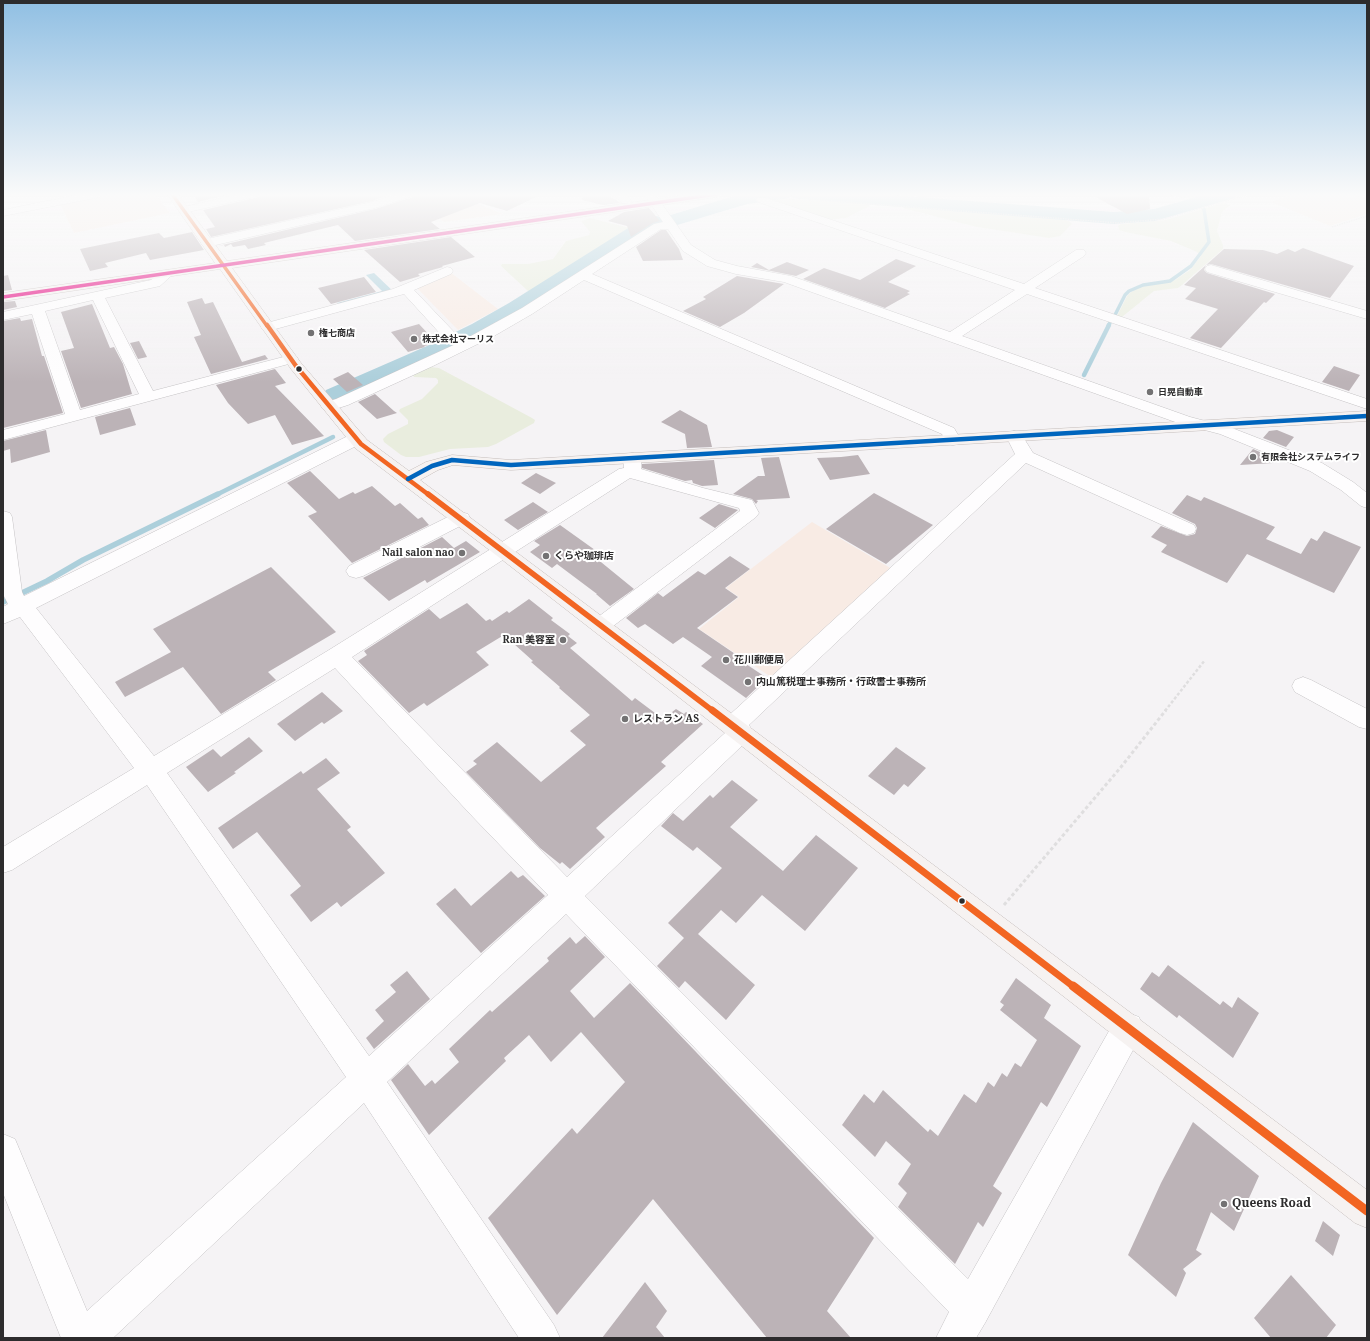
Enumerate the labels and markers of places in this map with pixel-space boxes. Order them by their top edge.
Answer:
marker: 権七商店 [306,328,316,338]
place label: 権七商店 [319,328,355,338]
marker: 株式会社マーリス [409,334,419,344]
place label: 株式会社マーリス [422,334,494,344]
unlabelled marker [294,364,304,374]
marker: 日晃自動車 [1145,387,1155,397]
place label: 日晃自動車 [1158,387,1203,397]
marker: 有限会社システムライフ [1248,452,1258,462]
place label: 有限会社システムライフ [1261,452,1360,462]
place label: Nail salon nao [382,547,454,559]
marker: Nail salon nao [457,548,467,558]
place label: くらや珈琲店 [554,550,614,562]
marker: くらや珈琲店 [541,551,551,561]
place label: Ran 美容室 [503,634,555,646]
marker: Ran 美容室 [558,635,568,645]
place label: 花川郵便局 [734,654,784,666]
marker: 花川郵便局 [721,655,731,665]
place label: 内山篤税理士事務所・行政書士事務所 [756,676,926,688]
marker: 内山篤税理士事務所・行政書士事務所 [743,677,753,687]
place label: レストラン AS [633,713,699,725]
marker: レストラン AS [620,714,630,724]
unlabelled marker [957,896,967,906]
place label: Queens Road [1232,1197,1311,1211]
marker: Queens Road [1219,1199,1229,1209]

